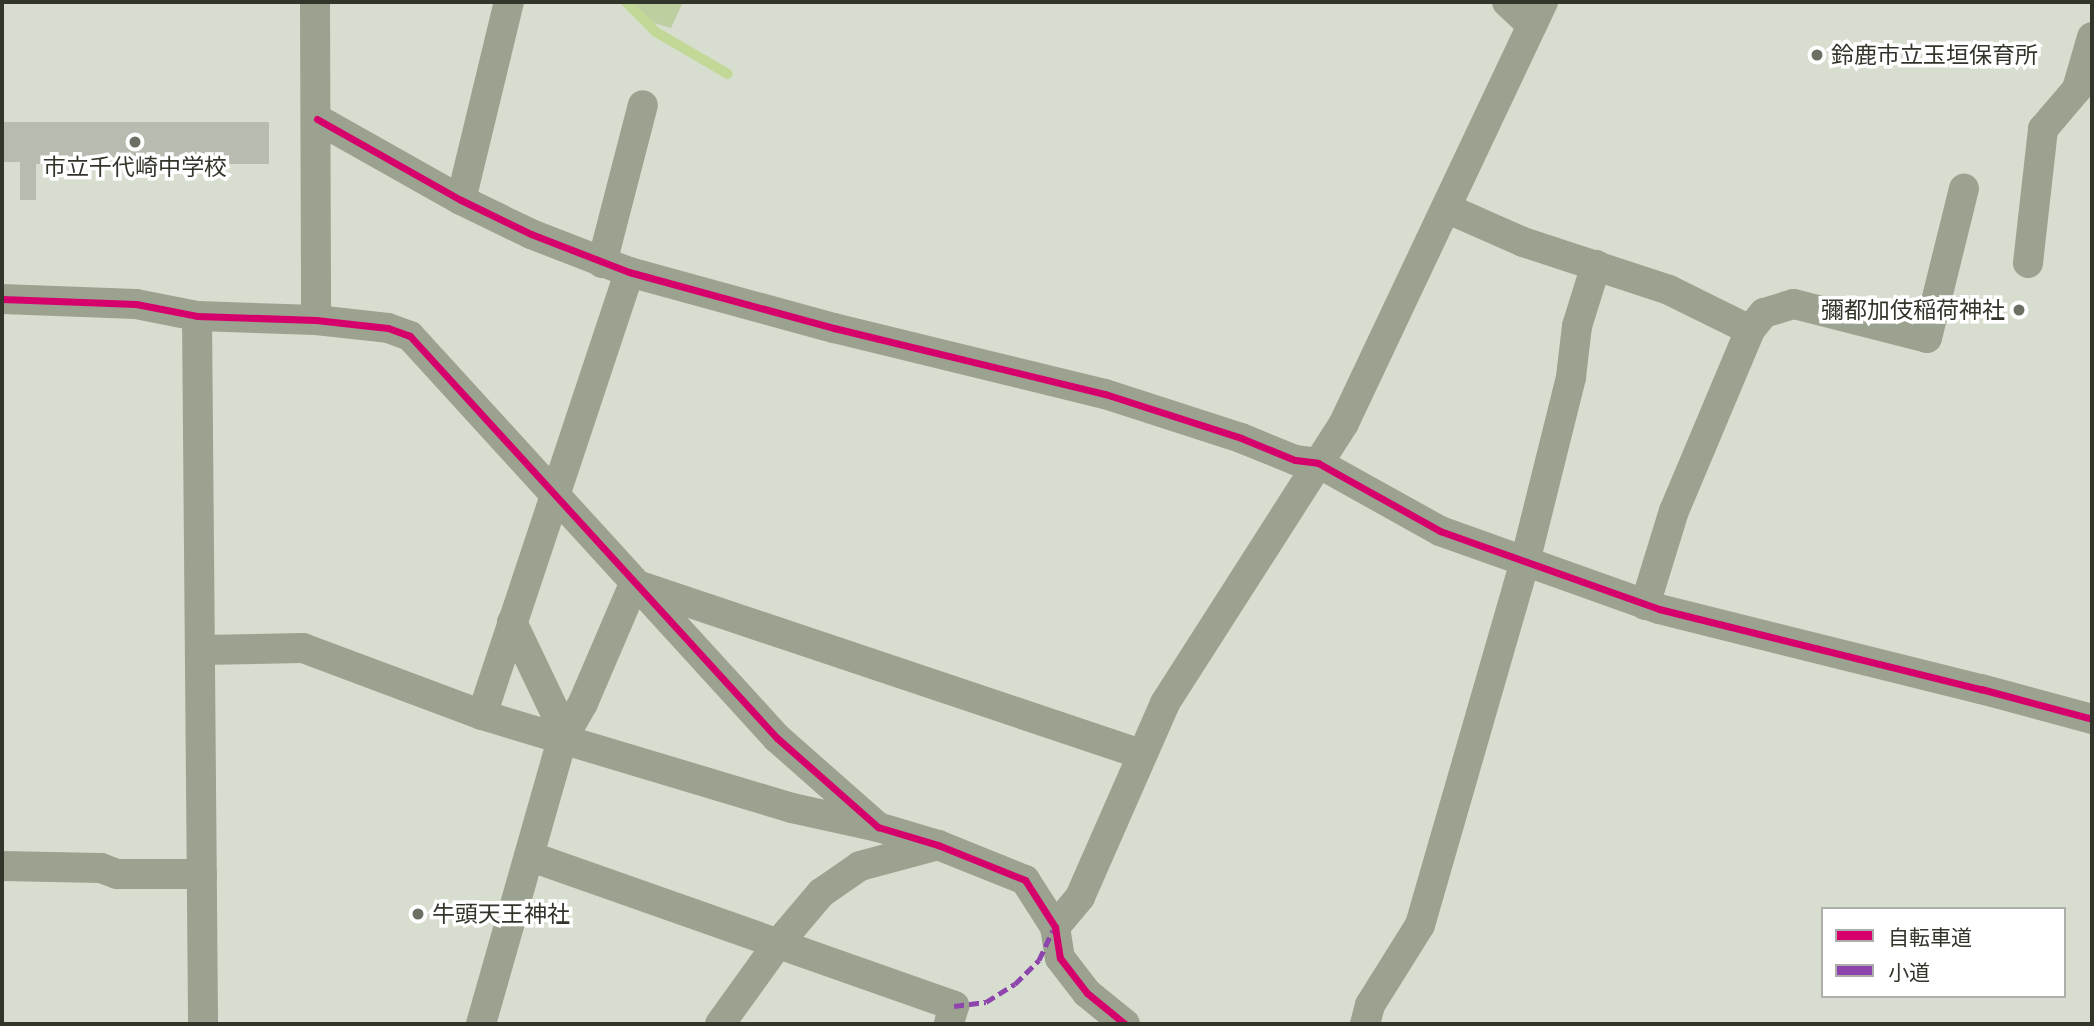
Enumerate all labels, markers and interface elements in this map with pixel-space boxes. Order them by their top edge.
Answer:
place label: 鈴鹿市立玉垣保育所 [1831,41,2038,69]
marker: 鈴鹿市立玉垣保育所 [1809,47,1825,63]
marker: 市立千代崎中学校 [127,134,143,150]
place label: 市立千代崎中学校 [43,153,227,181]
place label: 彌都加伎稲荷神社 [1821,296,2005,324]
marker: 彌都加伎稲荷神社 [2011,302,2027,318]
place label: 牛頭天王神社 [432,900,570,928]
marker: 牛頭天王神社 [410,906,426,922]
legend [1821,907,2066,998]
text: 自転車道 [1888,924,1972,951]
text: 小道 [1888,959,1930,986]

